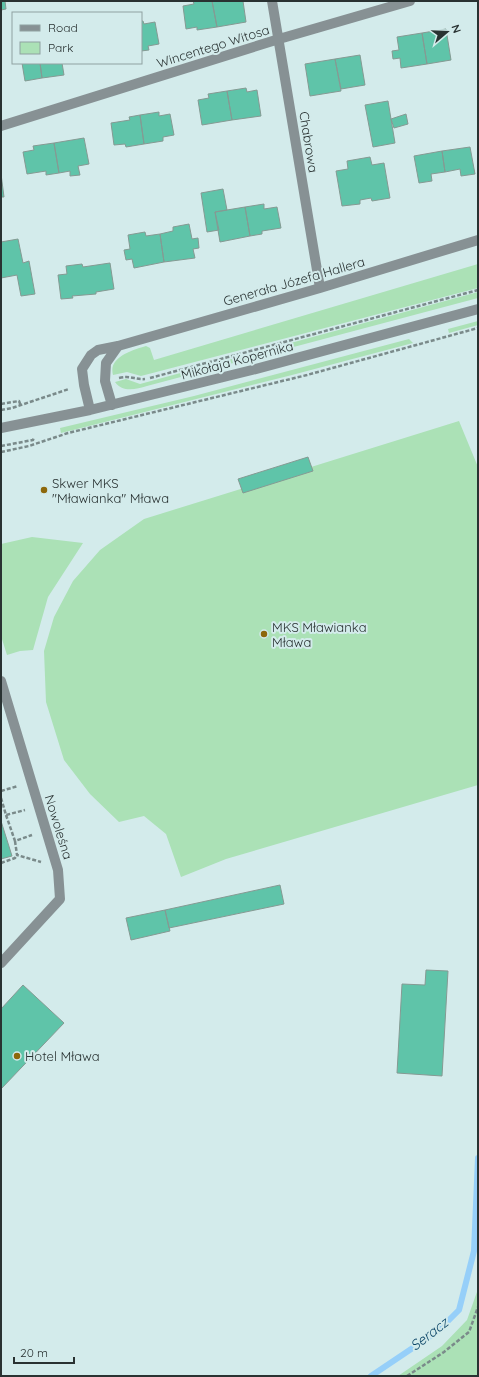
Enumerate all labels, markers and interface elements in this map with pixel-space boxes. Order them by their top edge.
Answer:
legend [12,12,142,64]
north arrow [427,12,467,52]
text: Road [48,20,78,35]
street label: Wincentego Witosa [155,21,271,71]
text: N [449,23,464,35]
text: Park [48,40,73,55]
street label: Chabrowa [296,110,322,174]
street label: Generała Józefa Hallera [221,253,367,309]
street label: Mikołaja Kopernika [179,337,295,383]
place label: Skwer MKS "Mławianka" Mława [52,475,169,506]
marker: Skwer MKS "Mławianka" Mława [39,485,49,495]
place label: MKS Mławianka Mława [272,619,367,650]
marker: MKS Mławianka Mława [259,629,269,639]
street label: Nowoleśna [42,793,76,861]
place label: Hotel Mława [25,1048,100,1064]
marker: Hotel Mława [12,1051,22,1061]
water label: Seracz [406,1313,453,1354]
scale bar [14,1339,74,1365]
text: 20 m [20,1345,48,1360]

